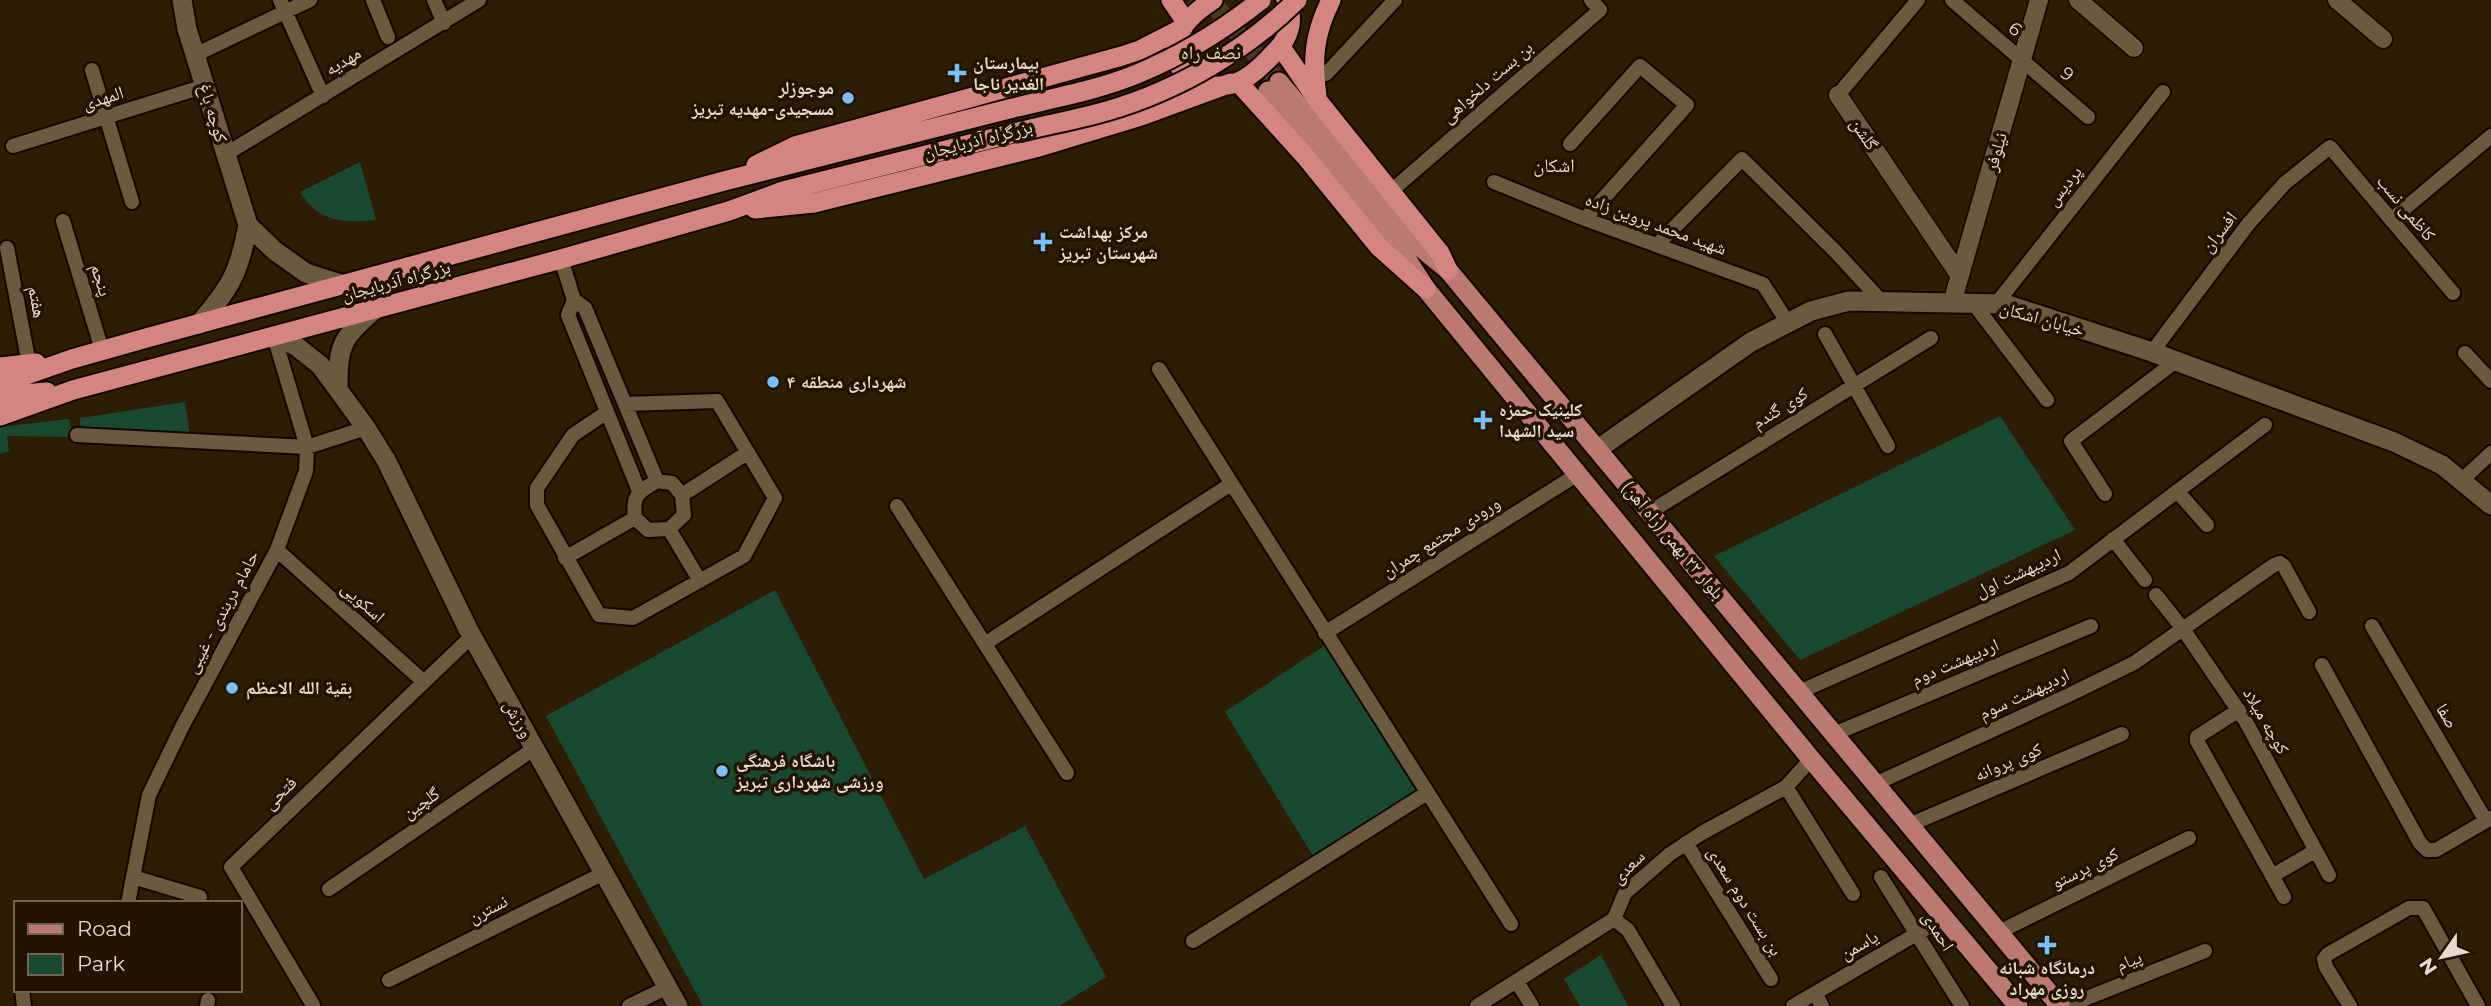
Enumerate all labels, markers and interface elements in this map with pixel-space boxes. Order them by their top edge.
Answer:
street label: 6 [2004,17,2026,41]
street label: بن بست دلخواهی [1437,36,1537,128]
district label: نصف راه [1181,41,1241,64]
street label: مهدیه [321,42,365,80]
place label: بیمارستان الغدیر ناجا [973,52,1044,95]
street label: 9 [2056,62,2078,86]
marker: بیمارستان الغدیر ناجا [947,63,967,83]
place label: موجوزلر مسجیدی-مهدیه تبریز [691,77,834,120]
street label: المهدی [80,81,126,115]
street label: کوچه باغ [194,81,233,146]
marker: موجوزلر مسجیدی-مهدیه تبریز [840,90,856,106]
street label: گلشن [1845,114,1883,155]
street label: بزرگراه آذربایجان [921,116,1035,164]
street label: نیلوفر [1980,130,2012,175]
district label: اشکان [1533,154,1575,177]
street label: پردیس [2041,161,2087,211]
street label: کاظمی نسب [2372,170,2440,246]
street label: شهید محمد پروین زاده [1582,188,1730,260]
street label: افسران [2196,207,2242,257]
place label: مرکز بهداشت شهرستان تبریز [1058,221,1158,264]
marker: مرکز بهداشت شهرستان تبریز [1033,232,1053,252]
street label: بزرگراه آذربایجان [339,256,453,306]
street label: پنجم [85,261,116,299]
street label: هفتم [22,284,51,320]
street label: خیابان اشکان [1997,296,2087,342]
place label: شهرداری منطقه ۴ [787,371,906,393]
marker: شهرداری منطقه ۴ [765,374,781,390]
street label: کوی گندم [1748,382,1813,435]
place label: کلینیک حمزه سید الشهدا [1499,399,1582,442]
marker: کلینیک حمزه سید الشهدا [1473,410,1493,430]
street label: بلوار ۲۲ بهمن (راه آهن) [1617,476,1729,604]
street label: ورودی مجتمع چمران [1378,492,1505,583]
street label: اردیبهشت اول [1972,544,2064,602]
street label: حامام دربندی - غیبی [180,547,265,678]
street label: اسکویی [337,577,389,627]
street label: اردیبهشت دوم [1908,634,2002,691]
street label: اردیبهشت سوم [1975,663,2073,725]
place label: بقیة الله الاعظم [246,677,352,700]
marker: بقیة الله الاعظم [224,680,240,696]
street label: کوچه میلاد [2238,684,2294,759]
street label: ورزش [499,696,537,742]
street label: صفا [2431,699,2463,733]
street label: کوی پروانه [1971,738,2046,786]
place label: باشگاه فرهنگی ورزشی شهرداری تبریز [735,750,884,793]
marker: باشگاه فرهنگی ورزشی شهرداری تبریز [714,763,730,779]
street label: فتحی [259,772,301,814]
street label: گلچین [398,782,445,824]
street label: بن بست دوم سعدی [1702,842,1787,960]
street label: کوی پرستو [2048,842,2123,894]
street label: سعدی [1606,845,1650,889]
street label: نسترن [465,890,511,928]
legend [14,901,242,992]
street label: احمدی [1917,907,1959,955]
text: Road [77,916,132,941]
north arrow [2407,922,2477,992]
street label: یاسمن [1836,925,1882,965]
marker: درمانگاه شبانه روزی مهراد [2037,935,2057,955]
street label: پیام [2113,946,2146,977]
text: Park [77,951,125,976]
text: N [2414,953,2442,979]
place label: درمانگاه شبانه روزی مهراد [1999,957,2095,1000]

